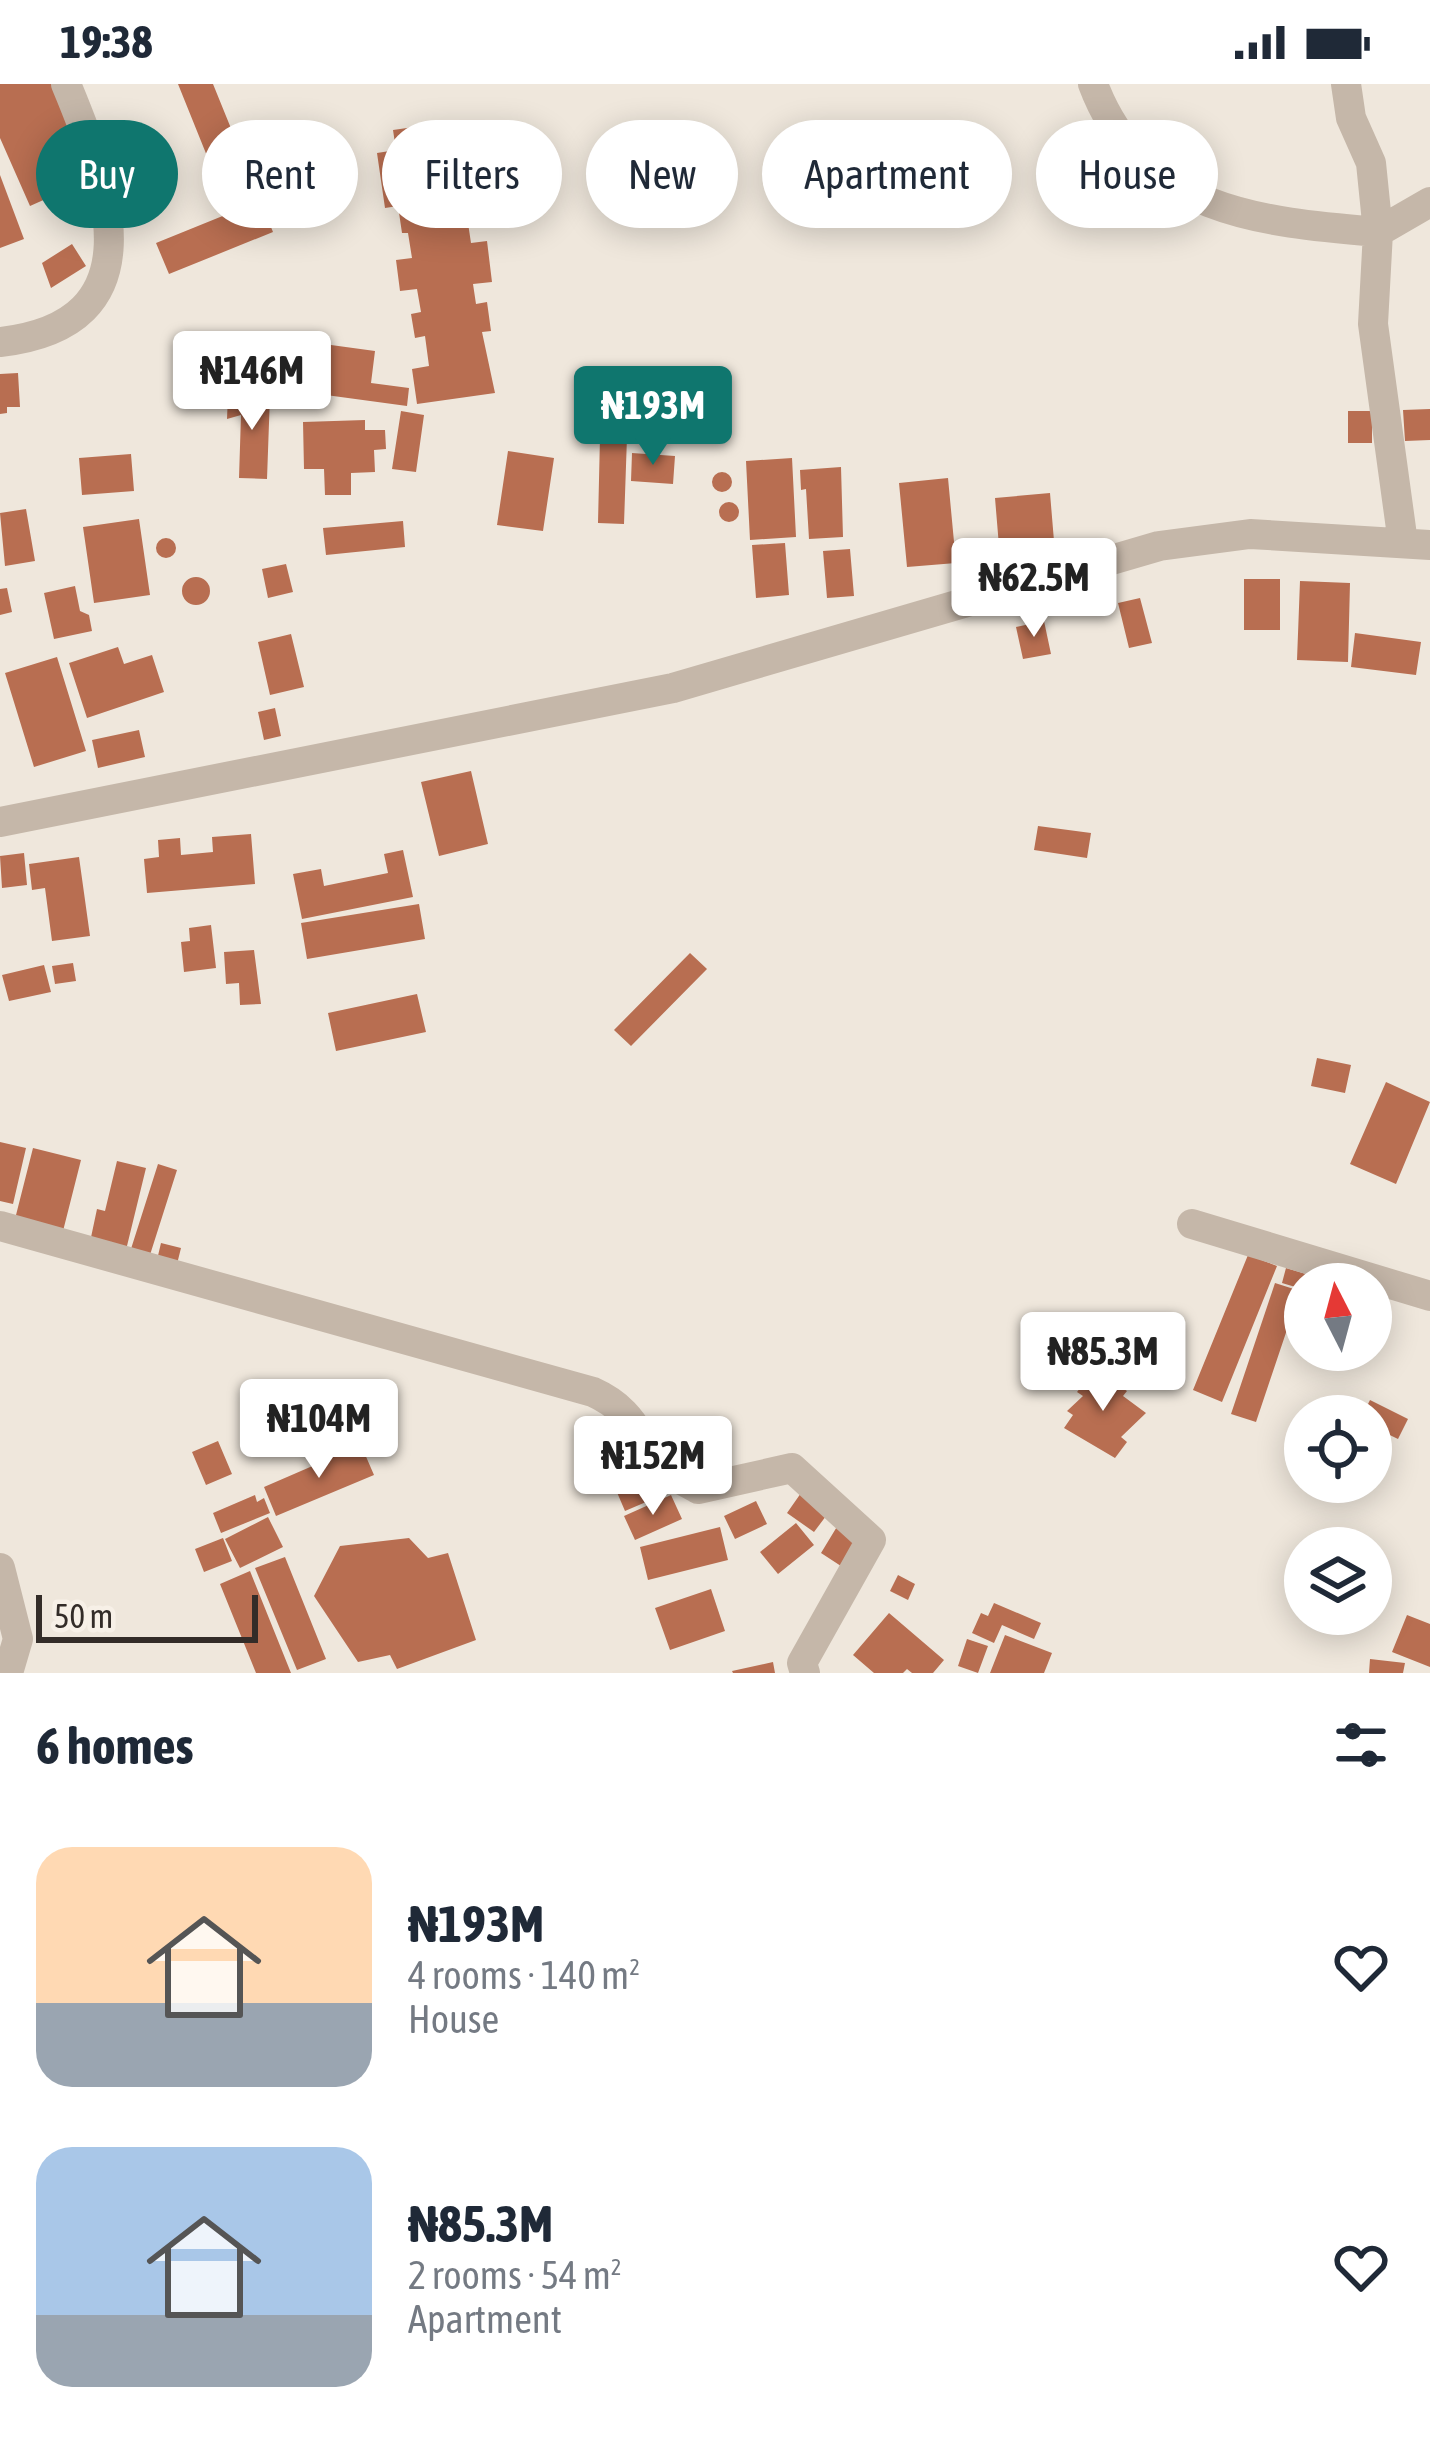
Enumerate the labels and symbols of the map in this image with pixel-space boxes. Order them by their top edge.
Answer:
pin: ₦146M [168,331,336,433]
pin: ₦193M [569,366,737,468]
pin: ₦62.5M [936,538,1132,640]
north arrow [1284,1263,1392,1371]
pin: ₦85.3M [1005,1312,1201,1414]
pin: ₦104M [235,1379,403,1481]
pin: ₦152M [569,1416,737,1518]
scale bar [36,1589,258,1642]

